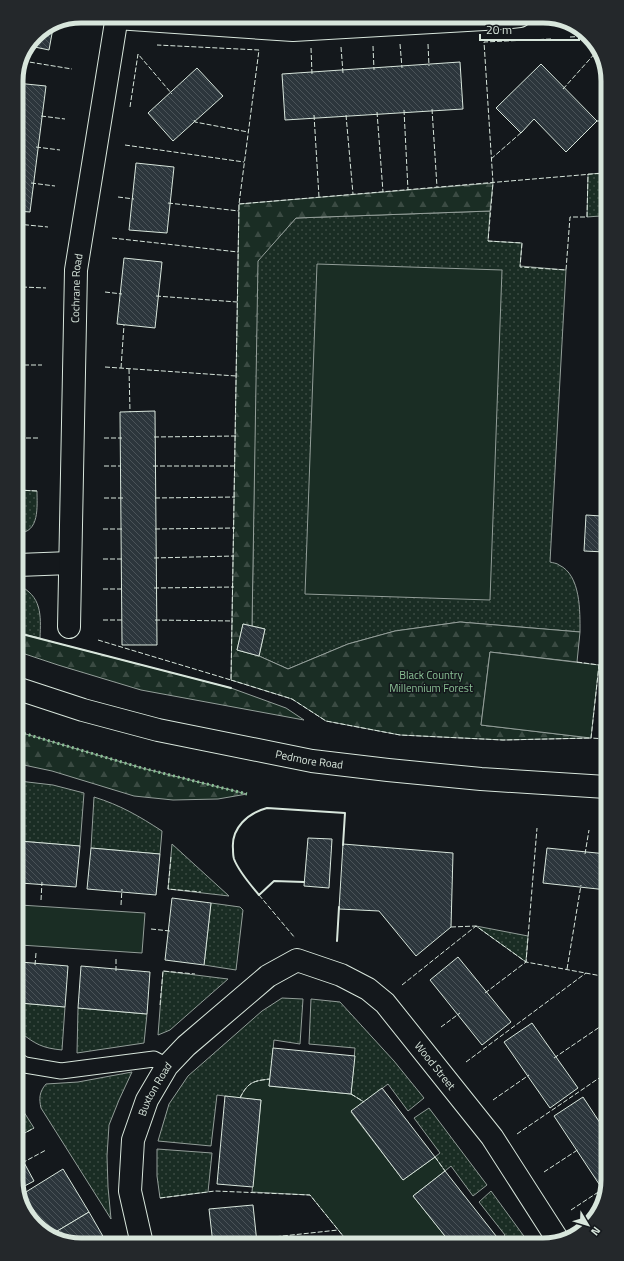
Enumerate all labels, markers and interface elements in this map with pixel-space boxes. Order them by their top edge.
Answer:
scale bar [480,16,579,42]
text: 20 m [486,20,512,39]
street label: Cochrane Road [67,252,87,323]
park label: Black Country Millennium Forest [389,667,473,696]
street label: Pedmore Road [274,746,344,773]
street label: Wood Street [411,1038,459,1093]
street label: Buxton Road [134,1058,175,1118]
north arrow [568,1205,608,1245]
text: N [587,1223,605,1239]

